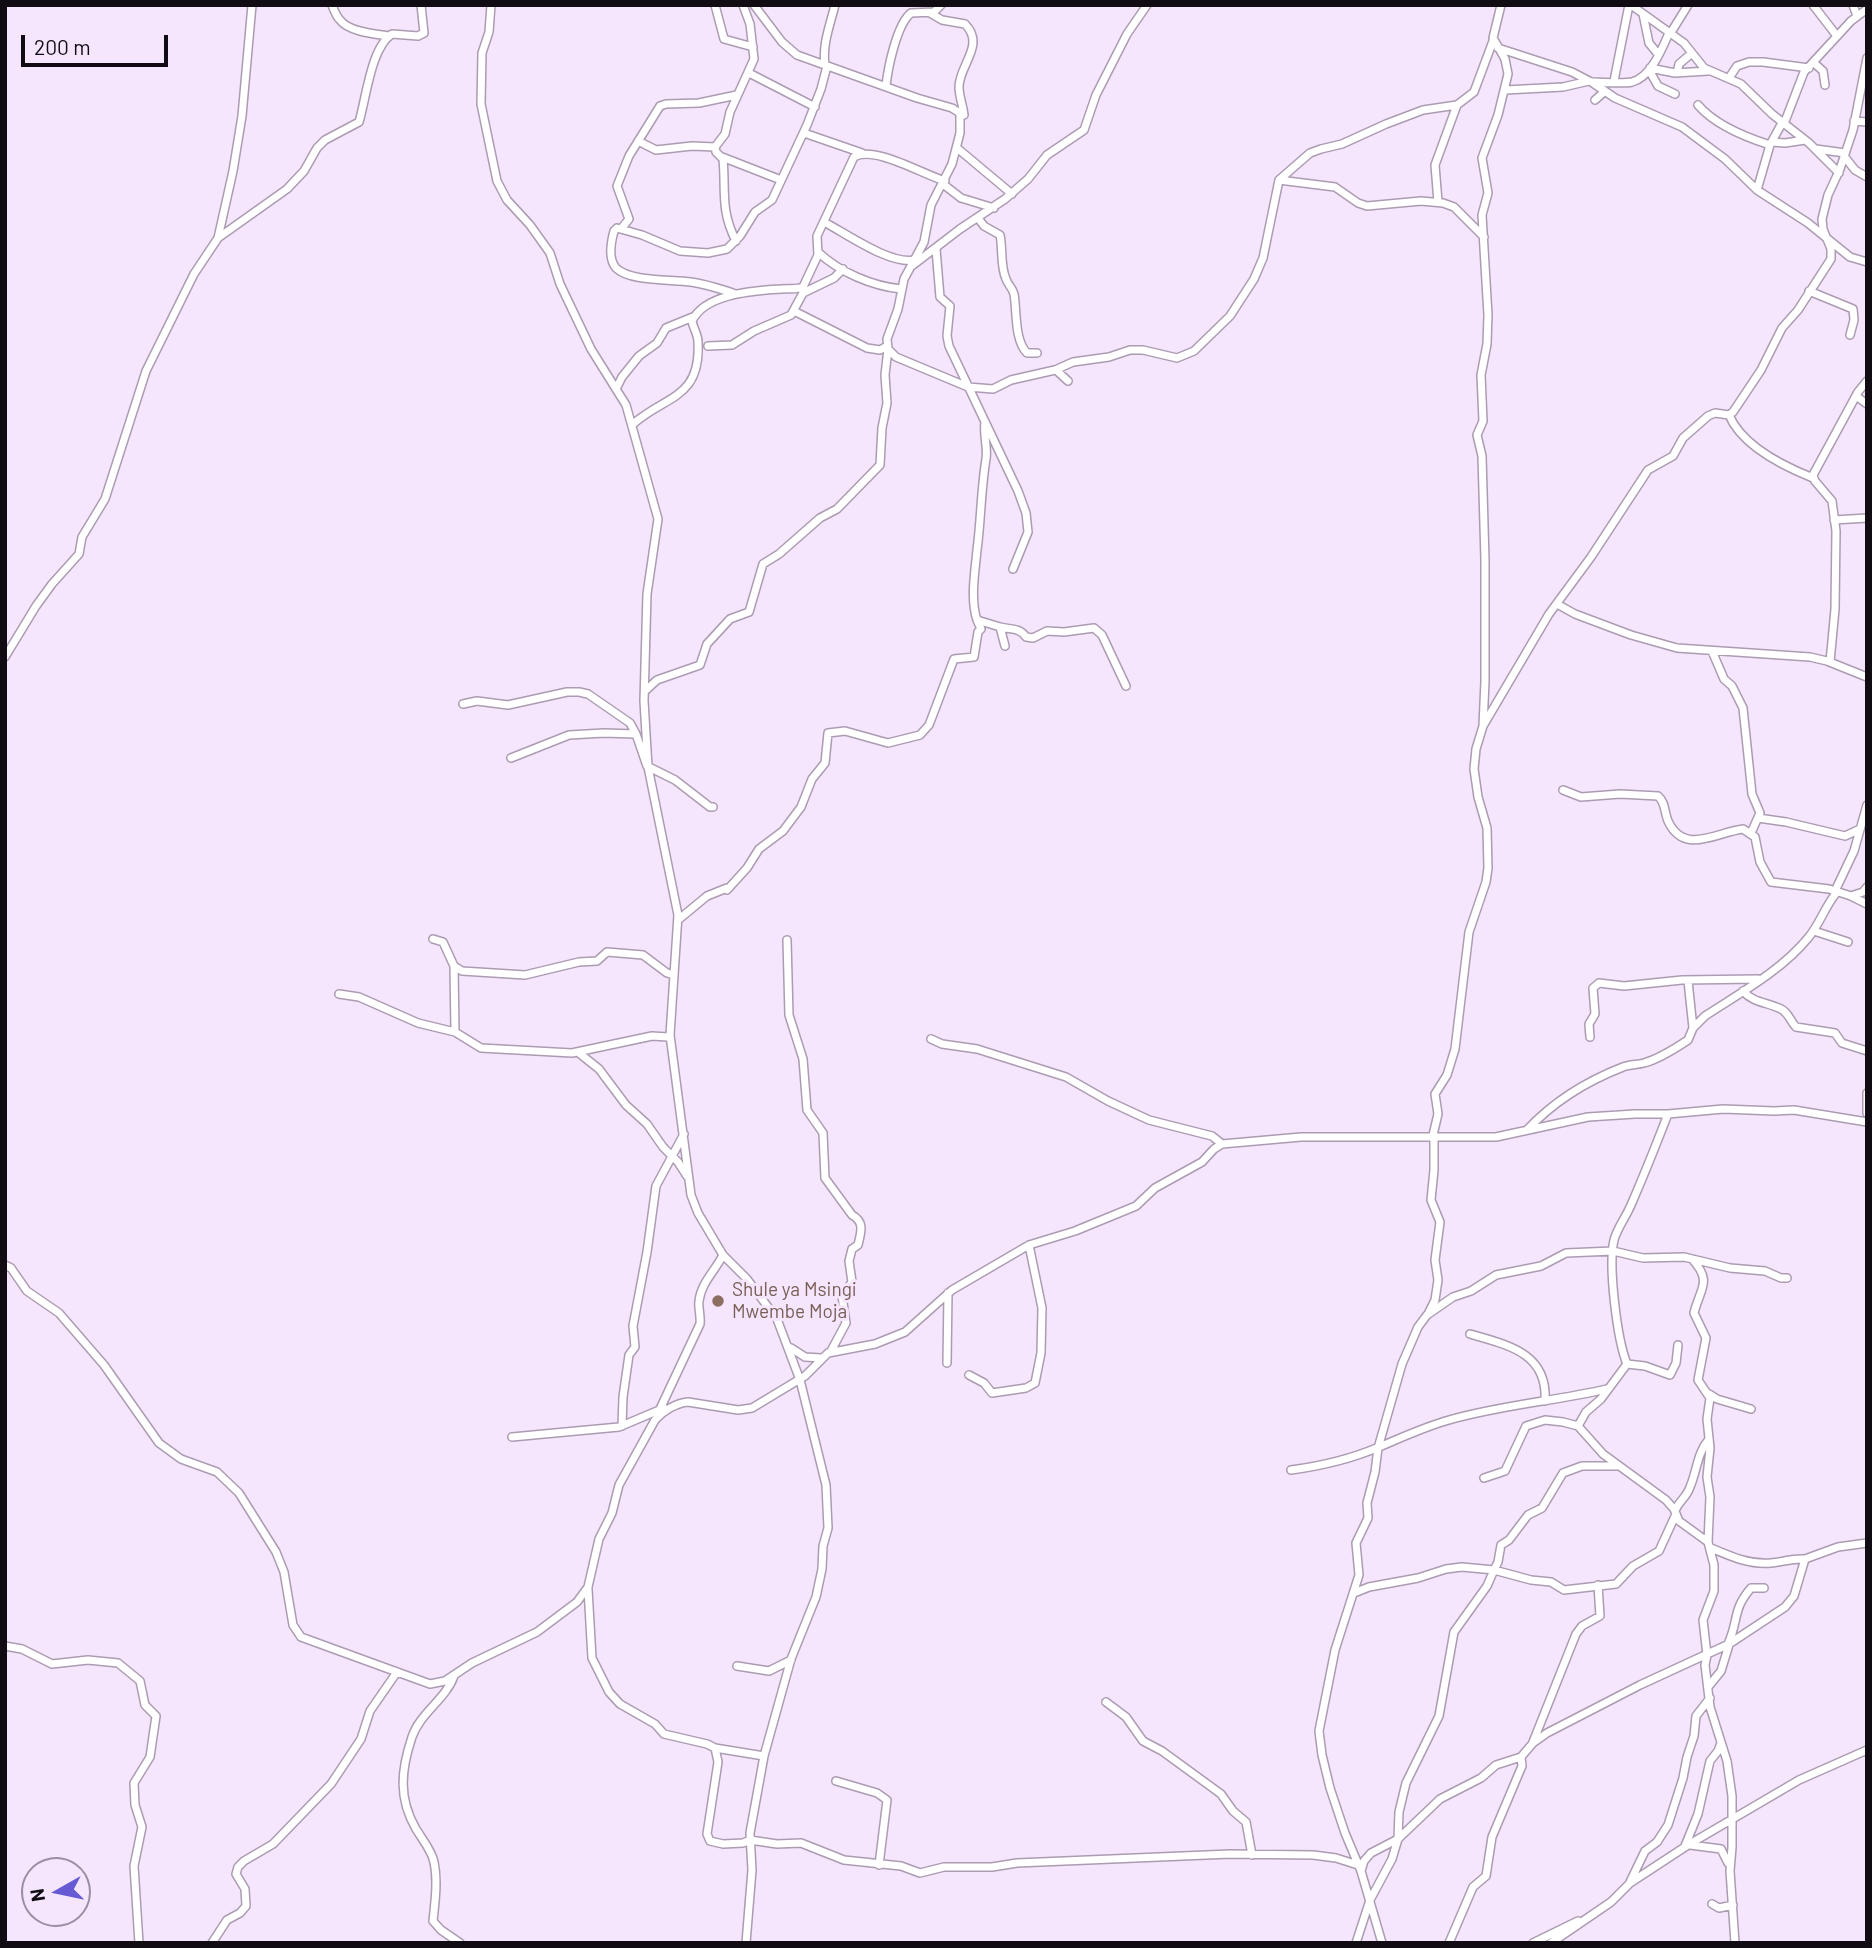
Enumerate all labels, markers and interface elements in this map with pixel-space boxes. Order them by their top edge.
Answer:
scale bar [24,21,172,65]
text: 200 m [34,34,91,59]
place label: Shule ya Msingi Mwembe Moja [732,1279,857,1323]
marker: Shule ya Msingi Mwembe Moja [710,1293,726,1309]
north arrow [21,1857,91,1927]
text: N [24,1887,49,1903]

